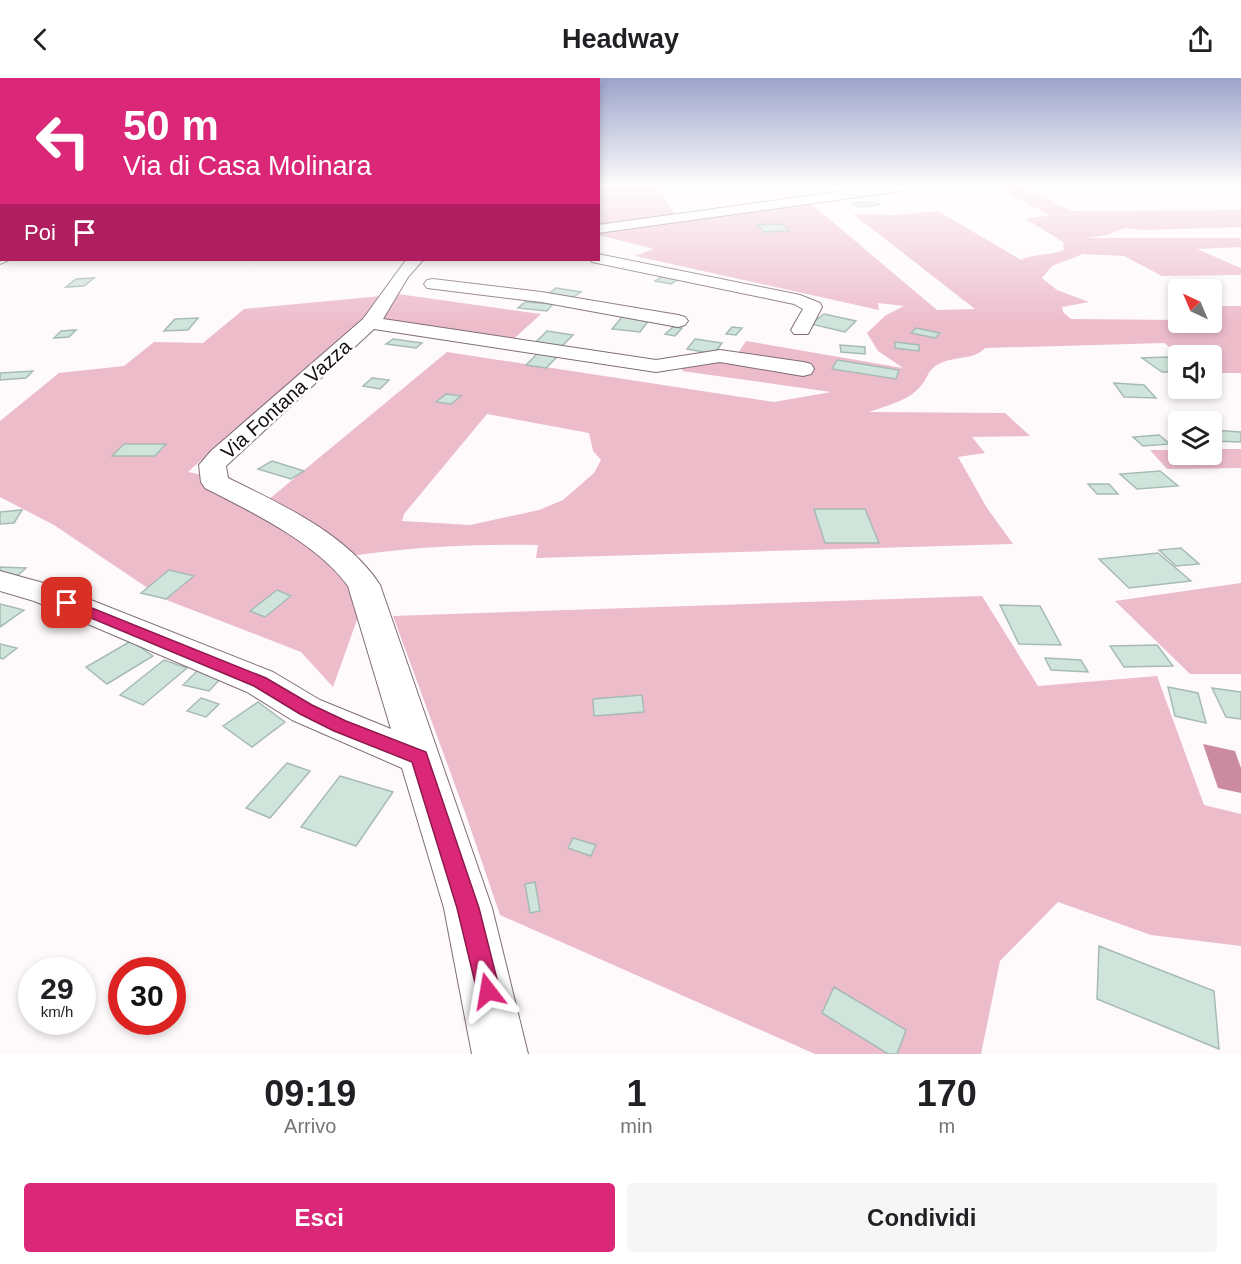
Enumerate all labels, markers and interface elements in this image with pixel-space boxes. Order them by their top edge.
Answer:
icon: back [24,23,57,56]
icon: share [1184,23,1217,56]
text: Headway [562,24,679,54]
icon: left [24,102,102,180]
text: 50 m [123,102,219,149]
text: Via di Casa Molinara [123,151,372,181]
icon: arrive [68,216,101,249]
text: Poi [24,220,56,245]
north arrow [1168,279,1222,333]
map controls [1168,279,1222,465]
street label: Via Fontana Vazza [217,334,356,463]
button: sound [1168,345,1222,399]
button: layers [1168,411,1222,465]
pin [41,577,92,628]
icon: arrive [50,586,83,619]
speed limit sign: 30 [108,957,186,1035]
position arrow [456,959,520,1023]
text: 29 [40,972,74,1005]
text: km/h [41,1003,73,1020]
text: 09:19 [264,1073,356,1114]
text: 1 [626,1073,646,1114]
text: 170 [917,1073,977,1114]
text: Arrivo [284,1115,336,1137]
text: min [620,1115,653,1137]
text: m [938,1115,955,1137]
button: Esci [24,1183,615,1252]
button: Condividi [627,1183,1217,1252]

